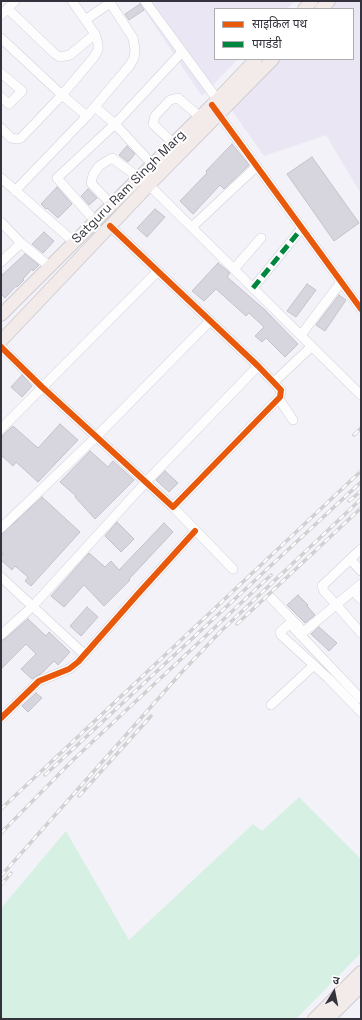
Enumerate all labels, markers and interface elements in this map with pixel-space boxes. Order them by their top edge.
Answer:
legend [214,8,354,60]
text: साइकिल पथ [252,16,307,32]
text: पगडंडी [252,36,282,52]
street label: Satguru Ram Singh Marg [69,127,189,247]
north arrow [314,972,354,1012]
text: उ [332,973,340,988]

